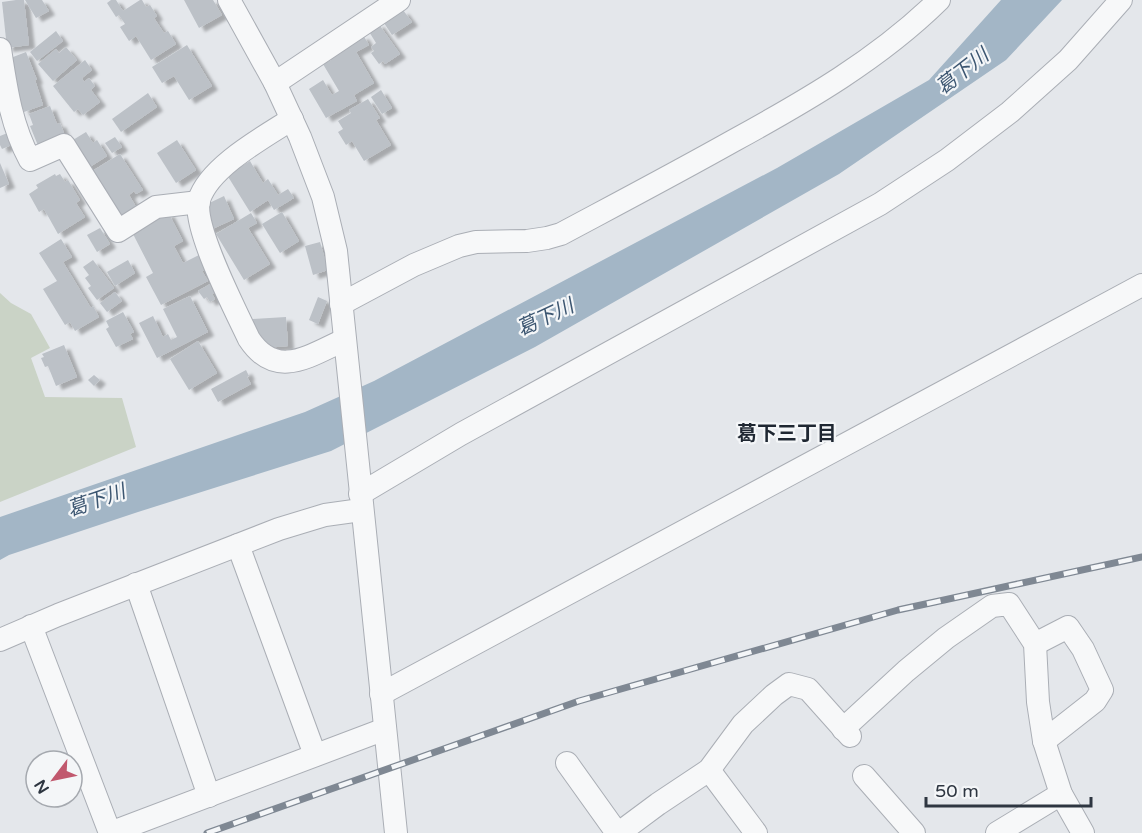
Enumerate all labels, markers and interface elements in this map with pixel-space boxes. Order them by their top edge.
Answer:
water label: 葛下川 [932,43,995,100]
water label: 葛下川 [513,294,579,341]
district label: 葛下三丁目 [737,422,837,446]
water label: 葛下川 [64,479,130,522]
north arrow [24,749,84,809]
scale bar [926,770,1091,808]
text: N [30,776,54,797]
text: 50 m [935,780,979,802]

